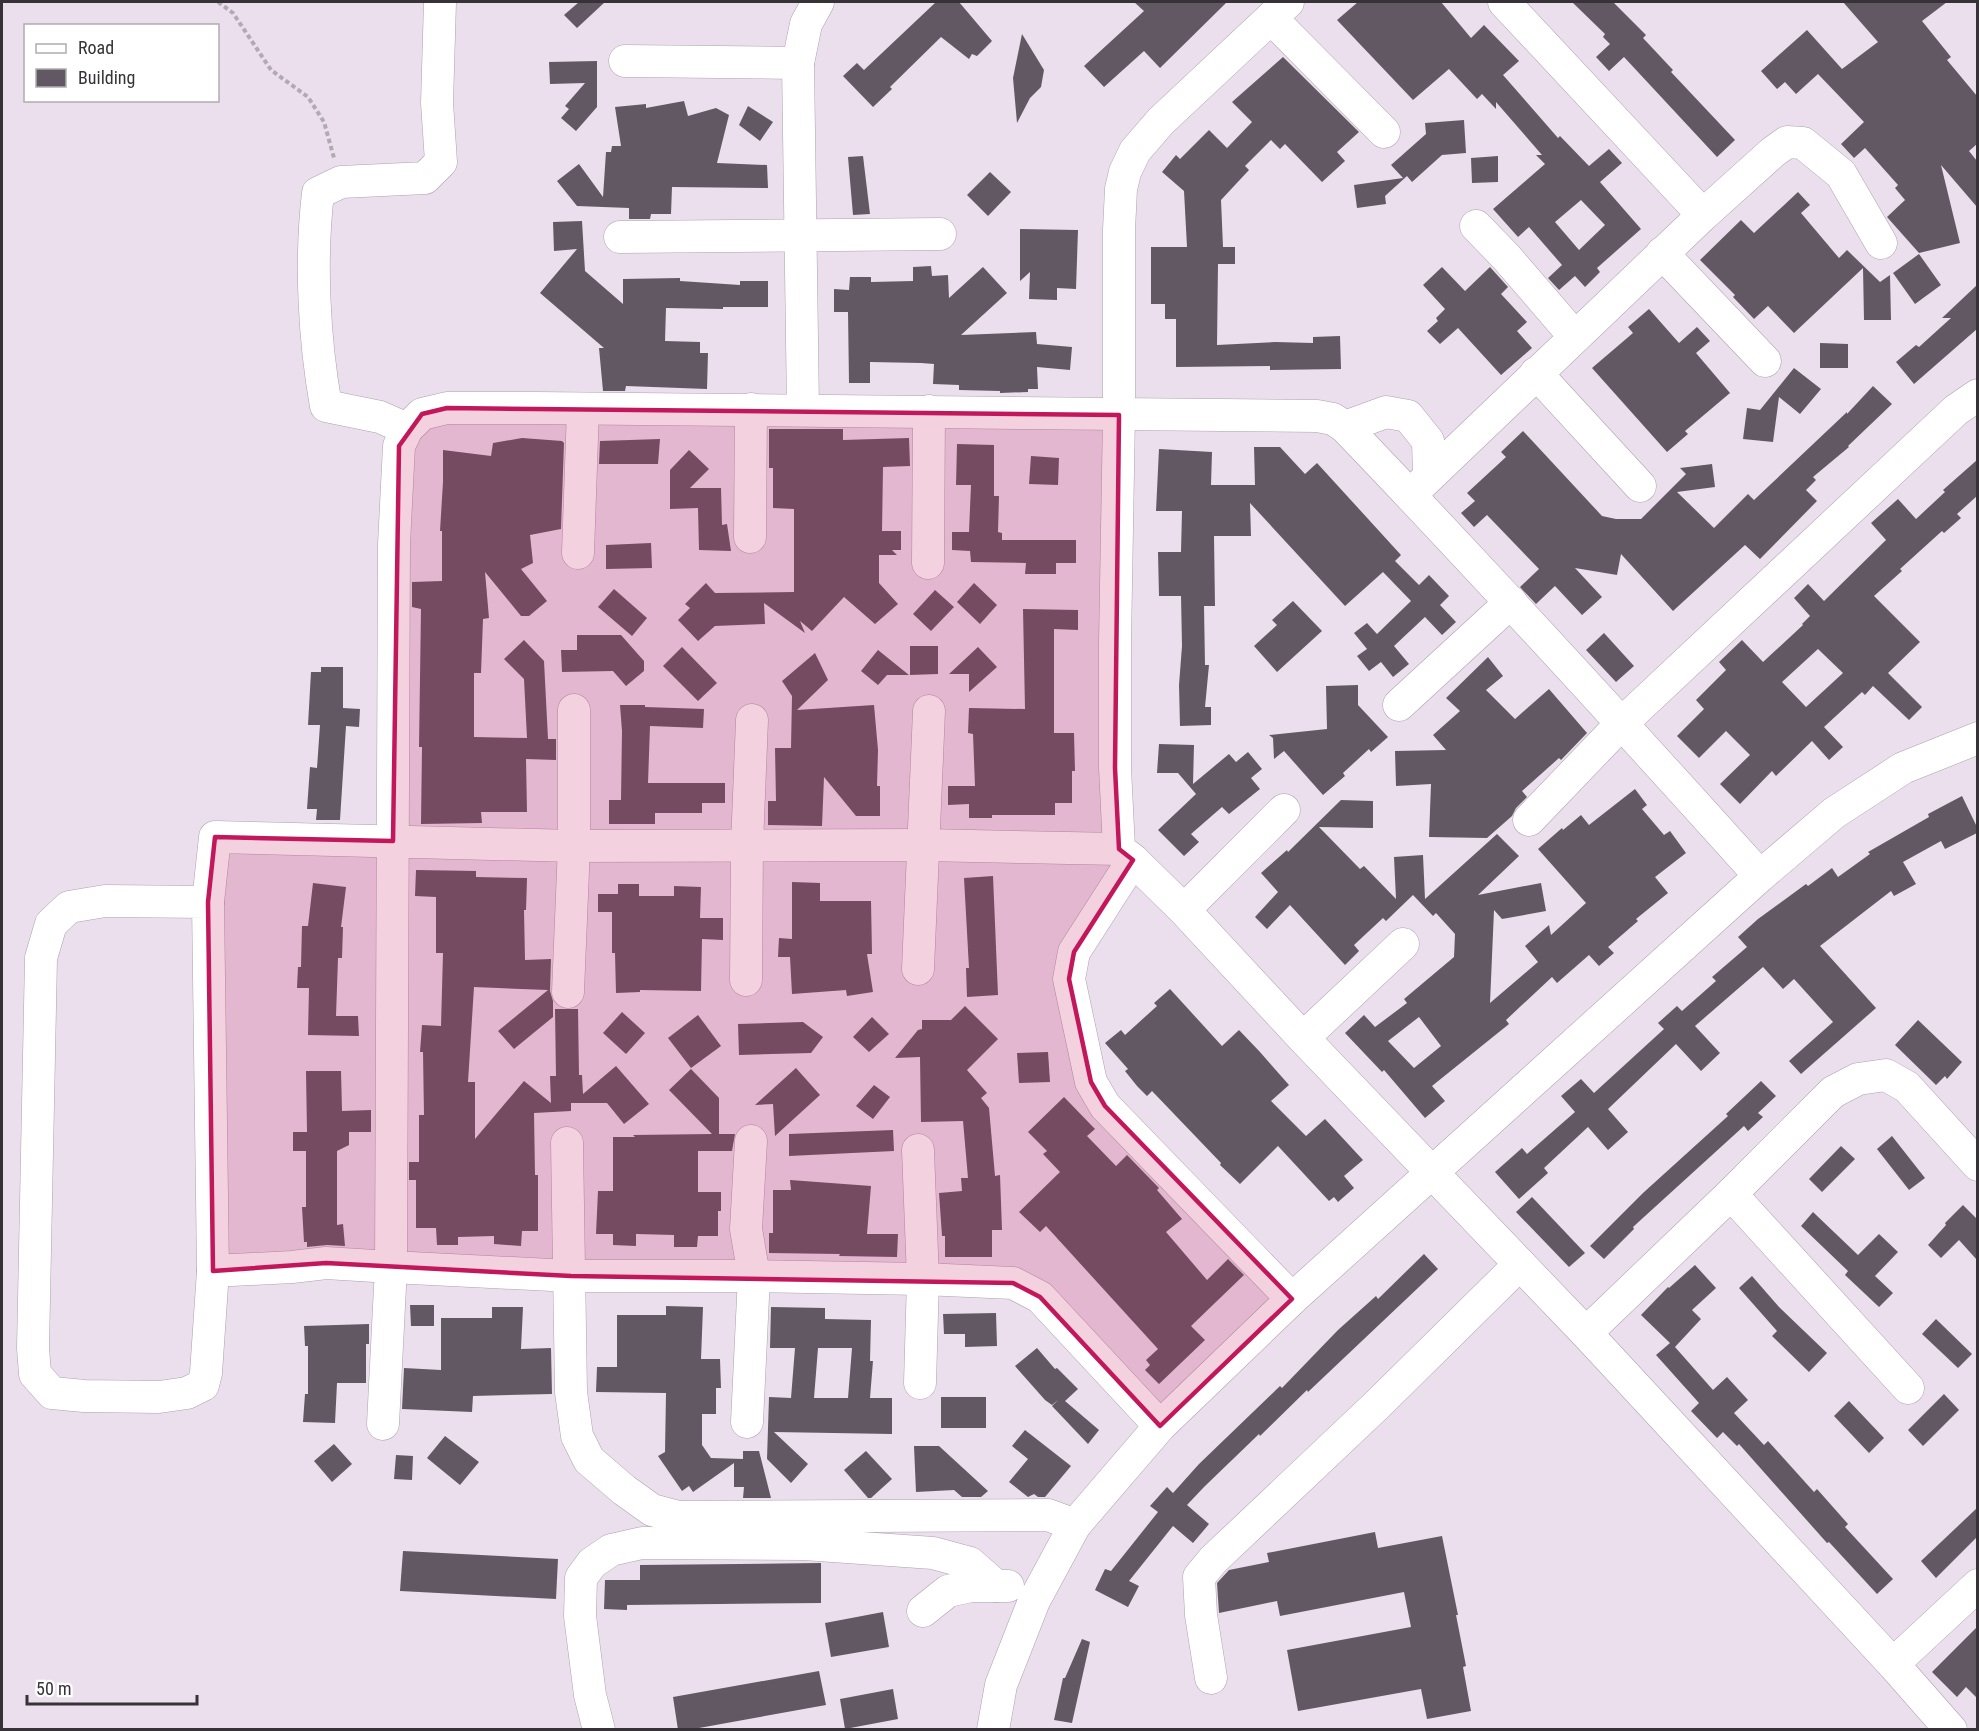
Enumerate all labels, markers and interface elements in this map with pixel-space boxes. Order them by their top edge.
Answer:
legend [24,24,219,102]
text: Road [78,37,114,58]
text: Building [78,67,135,88]
scale bar [27,1668,196,1706]
text: 50 m [36,1678,71,1699]

